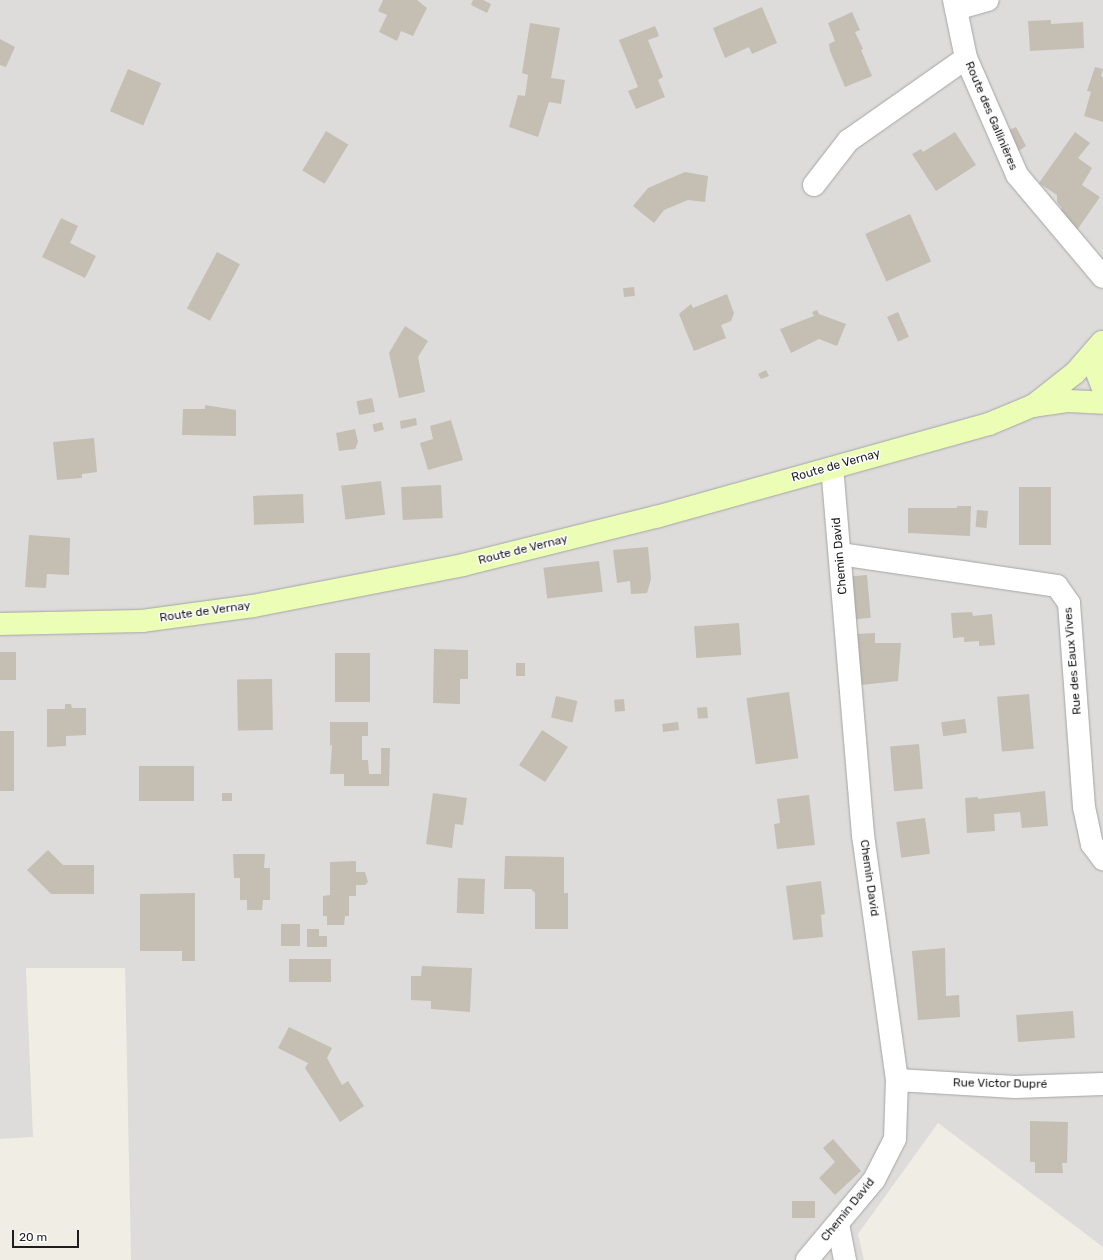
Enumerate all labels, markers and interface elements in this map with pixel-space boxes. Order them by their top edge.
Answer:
street label: Route des Gallinières [962,59,1020,173]
street label: Route de Vernay [790,446,882,486]
street label: Chemin David [829,517,851,595]
street label: Route de Vernay [477,532,569,568]
street label: Route de Vernay [158,598,252,626]
street label: Rue des Eaux Vives [1061,606,1085,716]
street label: Chemin David [856,839,882,917]
street label: Rue Victor Dupré [952,1076,1048,1092]
street label: Chemin David [818,1175,878,1245]
scale bar [14,1222,81,1248]
text: 20 m [19,1230,47,1244]

